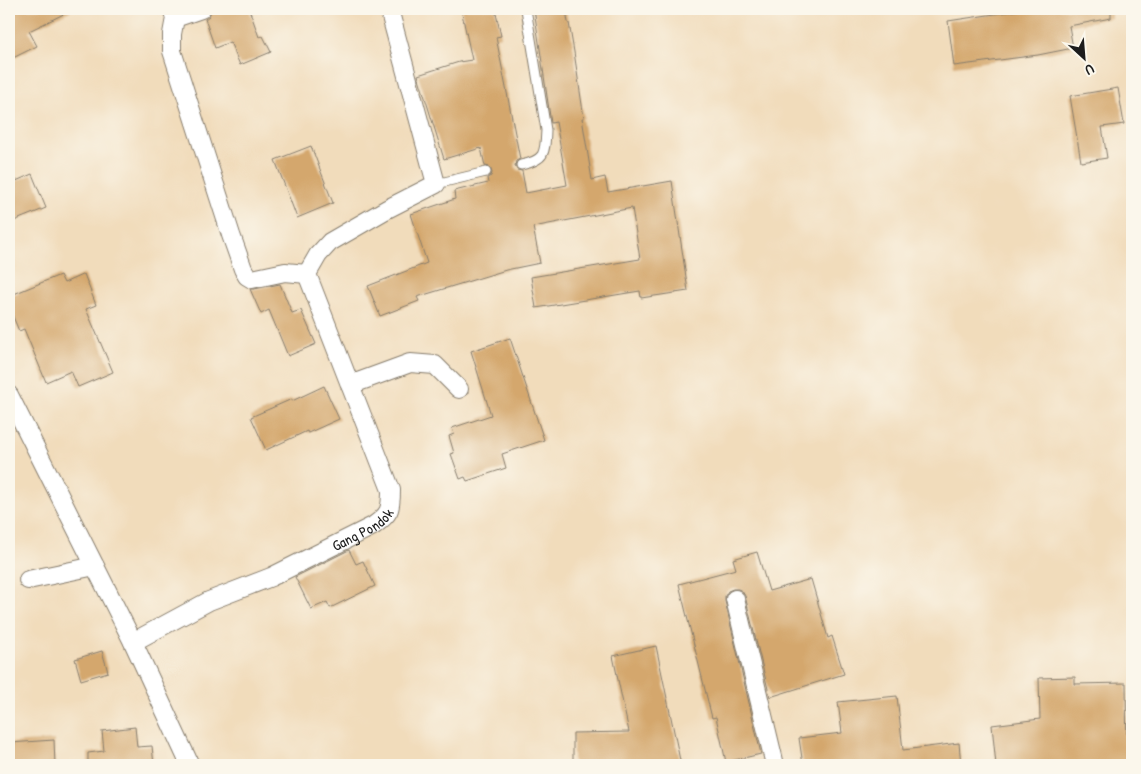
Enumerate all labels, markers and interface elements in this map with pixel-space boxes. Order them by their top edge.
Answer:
north arrow [1058,32,1108,82]
text: U [1082,60,1098,80]
street label: Gang Pondok [328,504,398,556]

